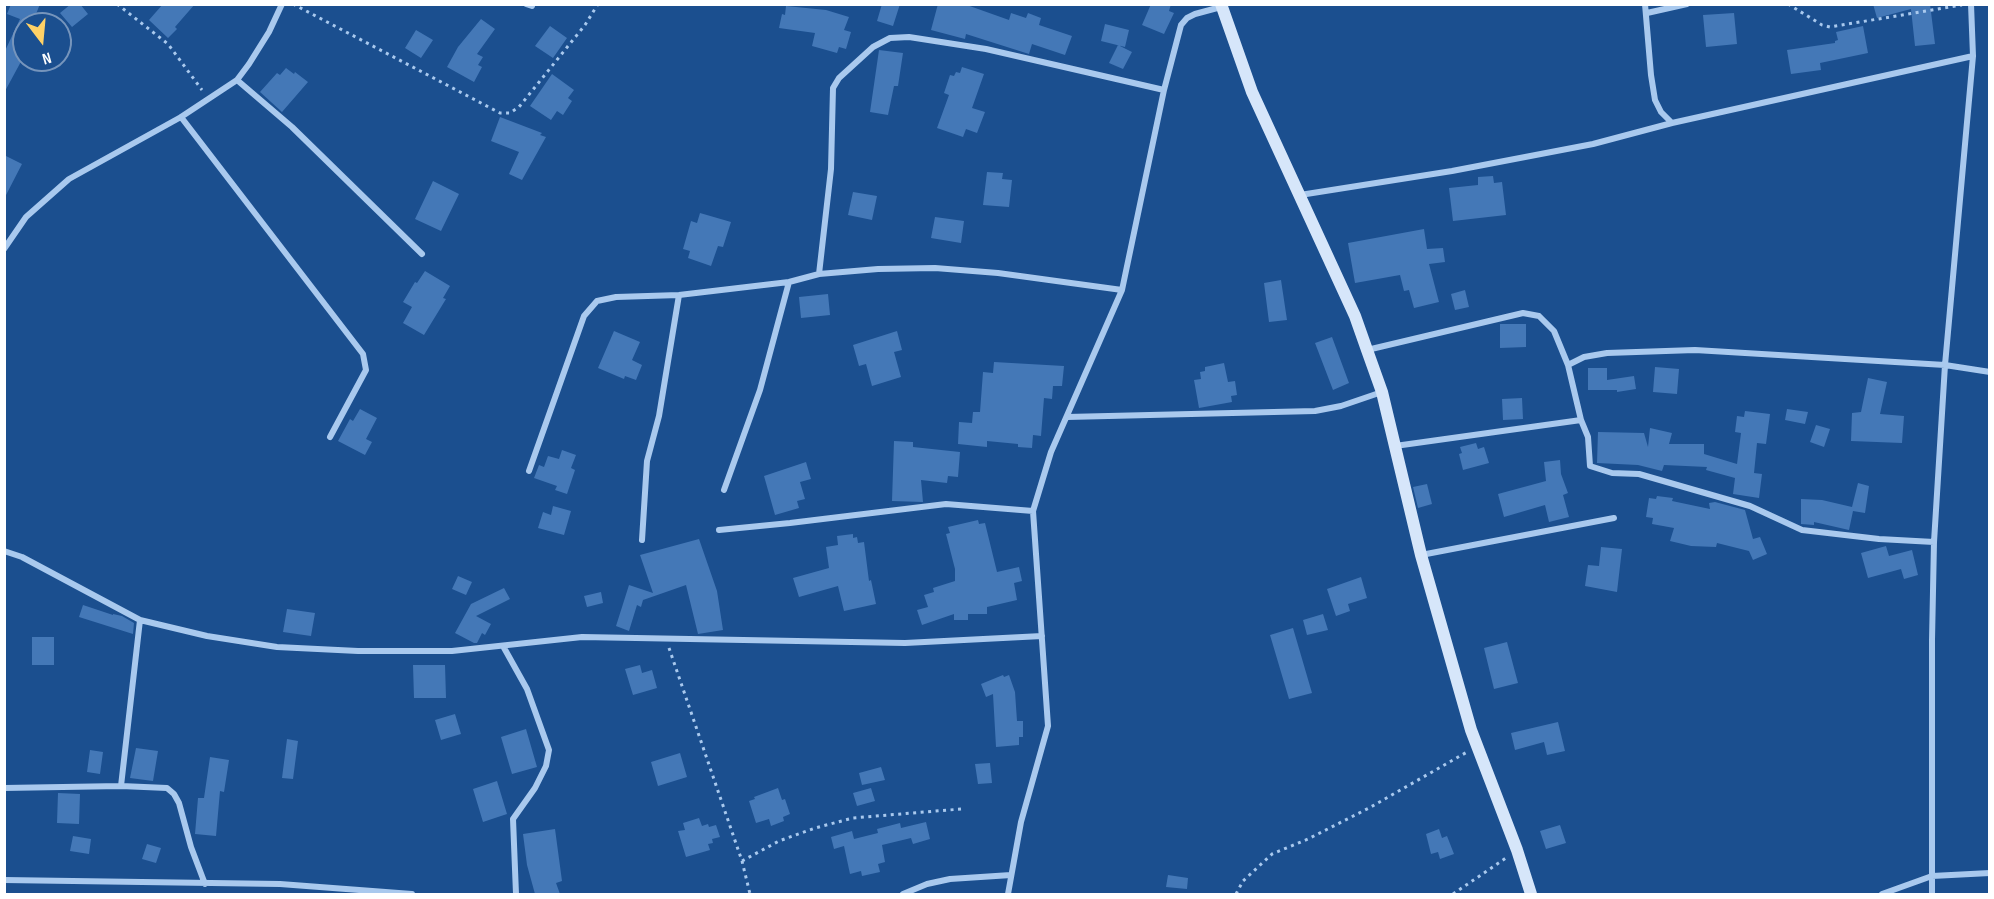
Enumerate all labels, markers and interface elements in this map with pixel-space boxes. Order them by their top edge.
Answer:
north arrow [12,12,72,72]
text: N [40,48,53,68]

